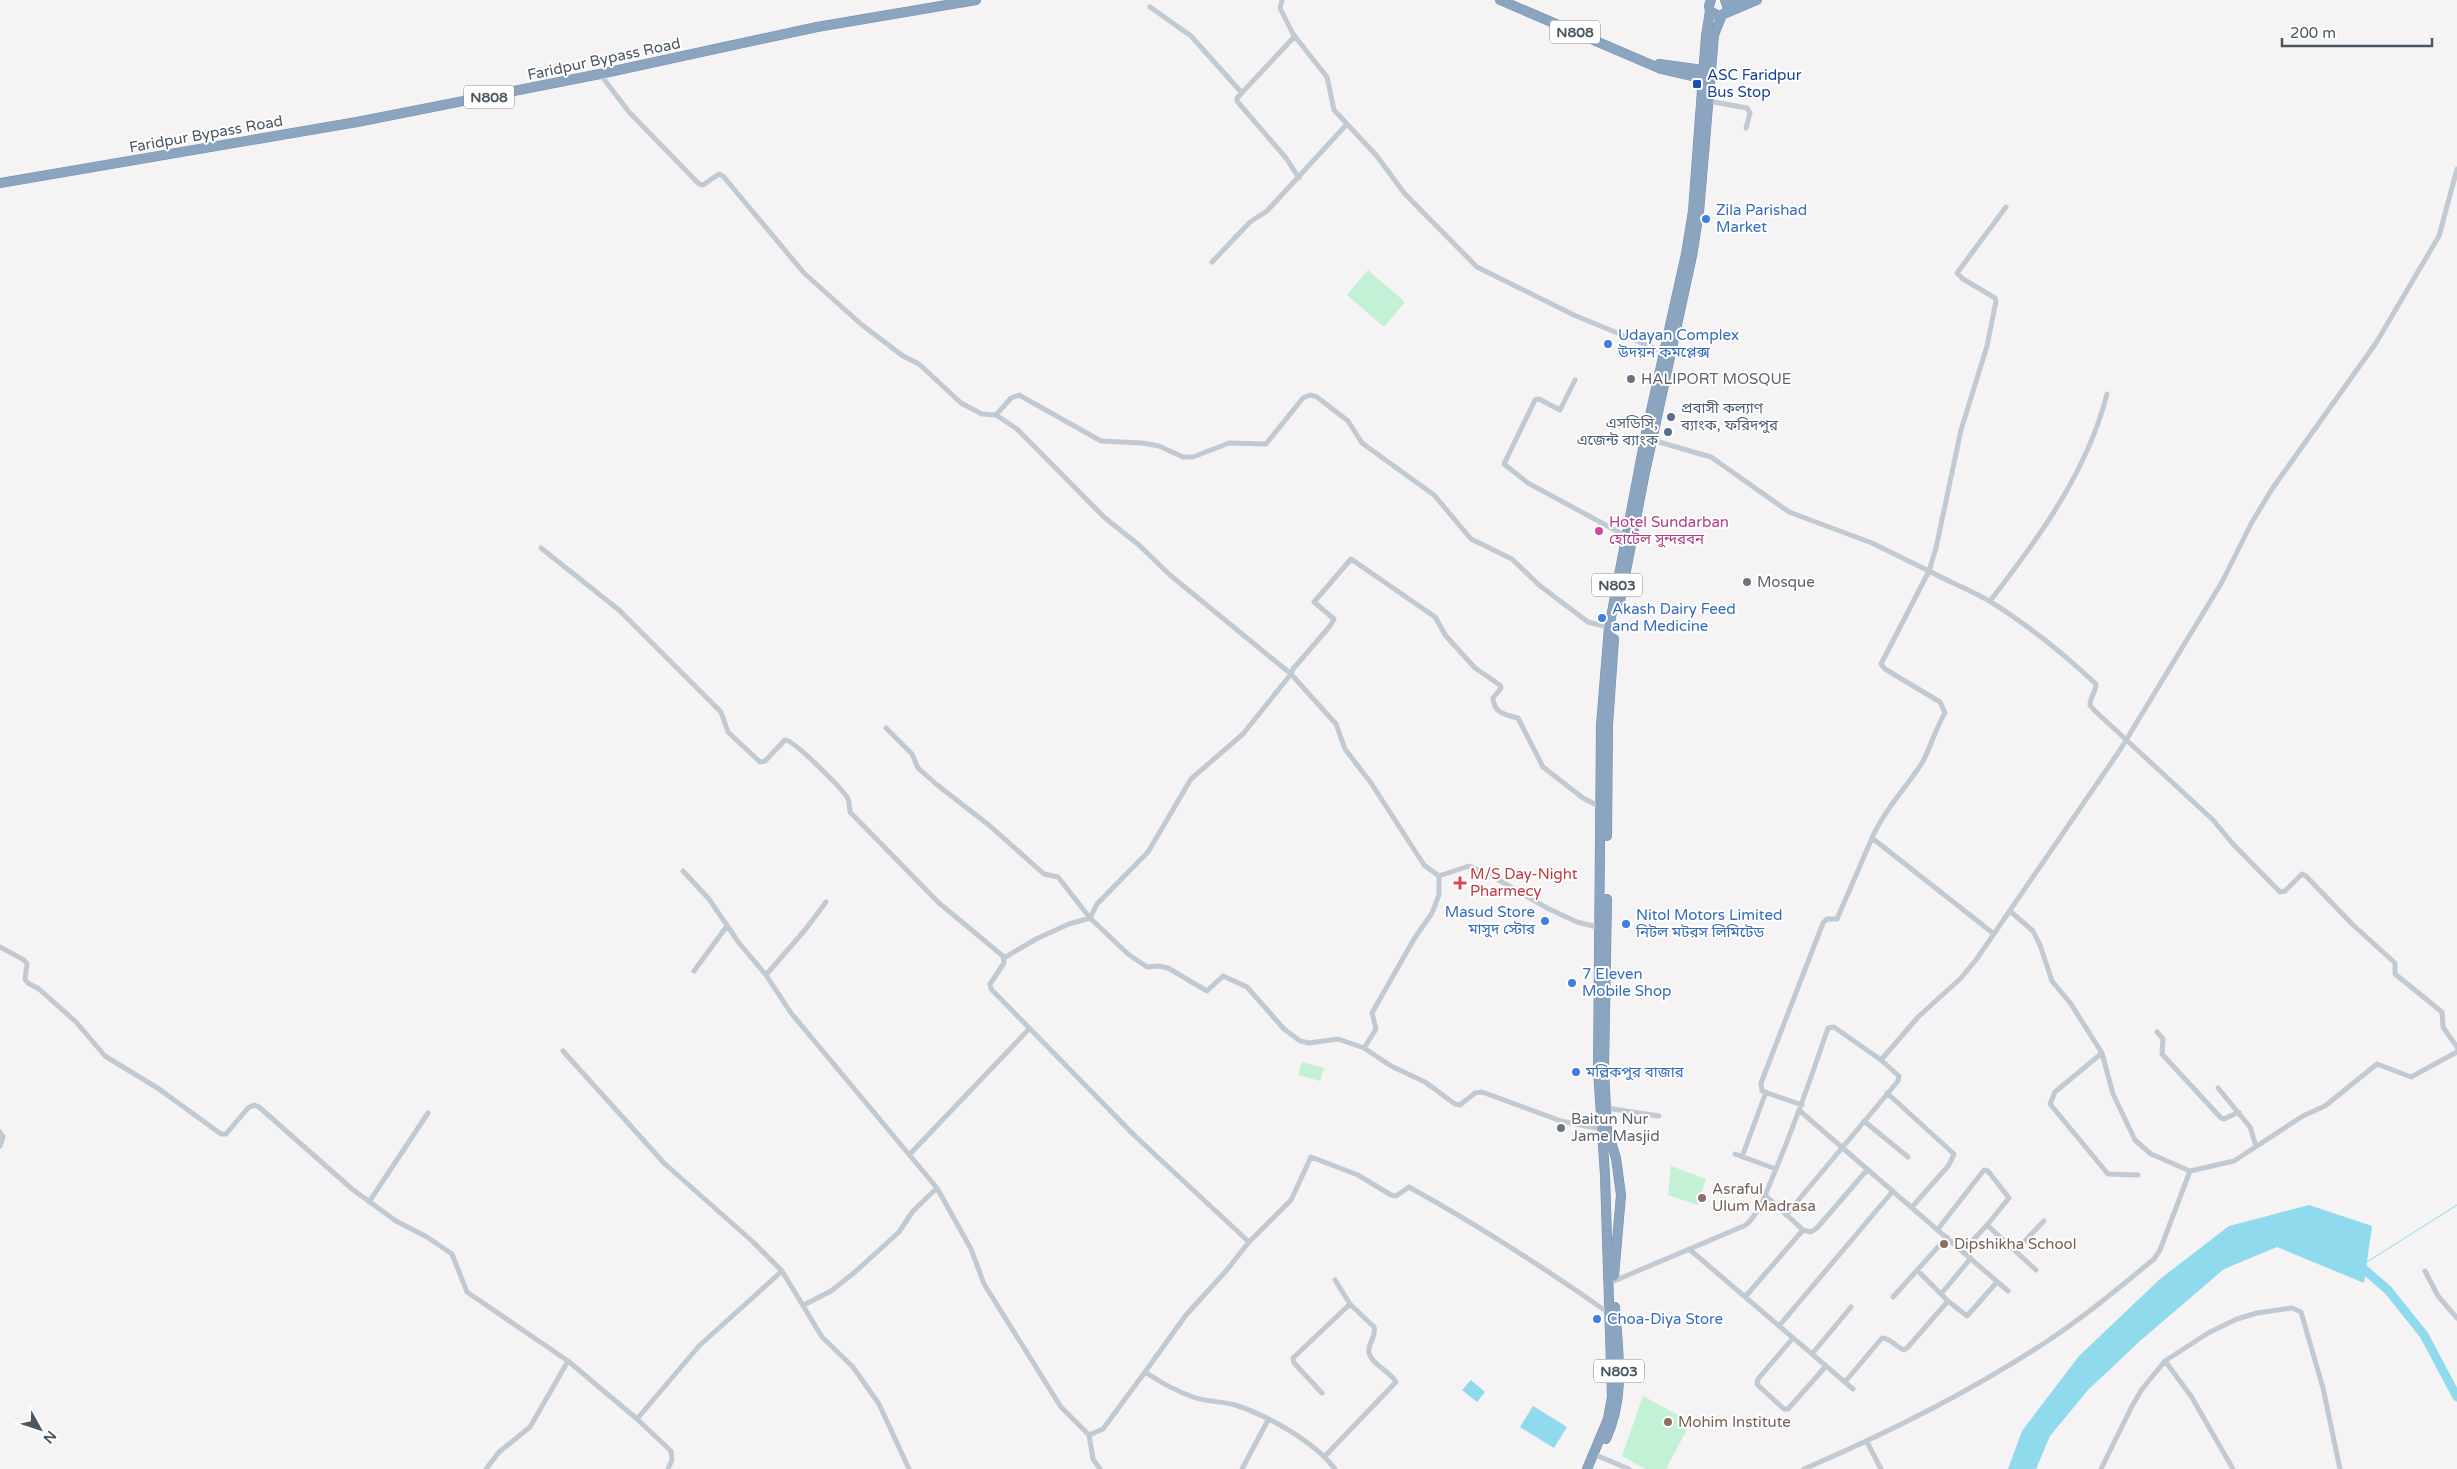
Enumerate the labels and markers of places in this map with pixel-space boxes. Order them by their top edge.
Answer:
place label: ASC Faridpur Bus Stop [1707,66,1802,101]
marker: ASC Faridpur Bus Stop [1691,78,1703,90]
place label: Zila Parishad Market [1716,201,1807,236]
marker: Zila Parishad Market [1700,213,1712,225]
place label: Udayan Complex উদয়ন কমপ্লেক্স [1617,326,1739,361]
marker: Udayan Complex উদয়ন কমপ্লেক্স [1602,338,1614,350]
place label: HALIPORT MOSQUE [1641,370,1791,388]
marker: HALIPORT MOSQUE [1625,373,1637,385]
place label: প্রবাসী কল্যাণ ব্যাংক, ফরিদপুর [1680,399,1779,434]
marker: প্রবাসী কল্যাণ ব্যাংক, ফরিদপুর [1665,411,1677,423]
place label: এসডিসি, এজেন্ট ব্যাংক [1577,414,1659,449]
marker: এসডিসি, এজেন্ট ব্যাংক [1662,426,1674,438]
place label: Hotel Sundarban হোটেল সুন্দরবন [1609,513,1729,548]
marker: Hotel Sundarban হোটেল সুন্দরবন [1593,525,1605,537]
place label: Mosque [1757,573,1815,591]
marker: Mosque [1741,576,1753,588]
place label: Akash Dairy Feed and Medicine [1612,600,1736,635]
marker: Akash Dairy Feed and Medicine [1596,612,1608,624]
place label: M/S Day-Night Pharmecy [1470,865,1578,900]
marker: M/S Day-Night Pharmecy [1454,877,1466,889]
place label: Masud Store মাসুদ স্টোর [1445,903,1536,938]
place label: Nitol Motors Limited নিটল মটরস লিমিটেড [1635,906,1782,941]
marker: Masud Store মাসুদ স্টোর [1539,915,1551,927]
marker: Nitol Motors Limited নিটল মটরস লিমিটেড [1620,918,1632,930]
place label: 7 Eleven Mobile Shop [1582,965,1672,1000]
marker: 7 Eleven Mobile Shop [1566,977,1578,989]
place label: মল্লিকপুর বাজার [1585,1063,1685,1081]
marker: মল্লিকপুর বাজার [1570,1066,1582,1078]
place label: Baitun Nur Jame Masjid [1571,1110,1660,1145]
marker: Baitun Nur Jame Masjid [1555,1122,1567,1134]
place label: Asraful Ulum Madrasa [1712,1180,1816,1215]
marker: Asraful Ulum Madrasa [1696,1192,1708,1204]
place label: Dipshikha School [1954,1235,2076,1253]
marker: Dipshikha School [1938,1238,1950,1250]
place label: Choa-Diya Store [1607,1310,1723,1328]
marker: Choa-Diya Store [1591,1313,1603,1325]
place label: Mohim Institute [1678,1413,1791,1431]
marker: Mohim Institute [1662,1416,1674,1428]

